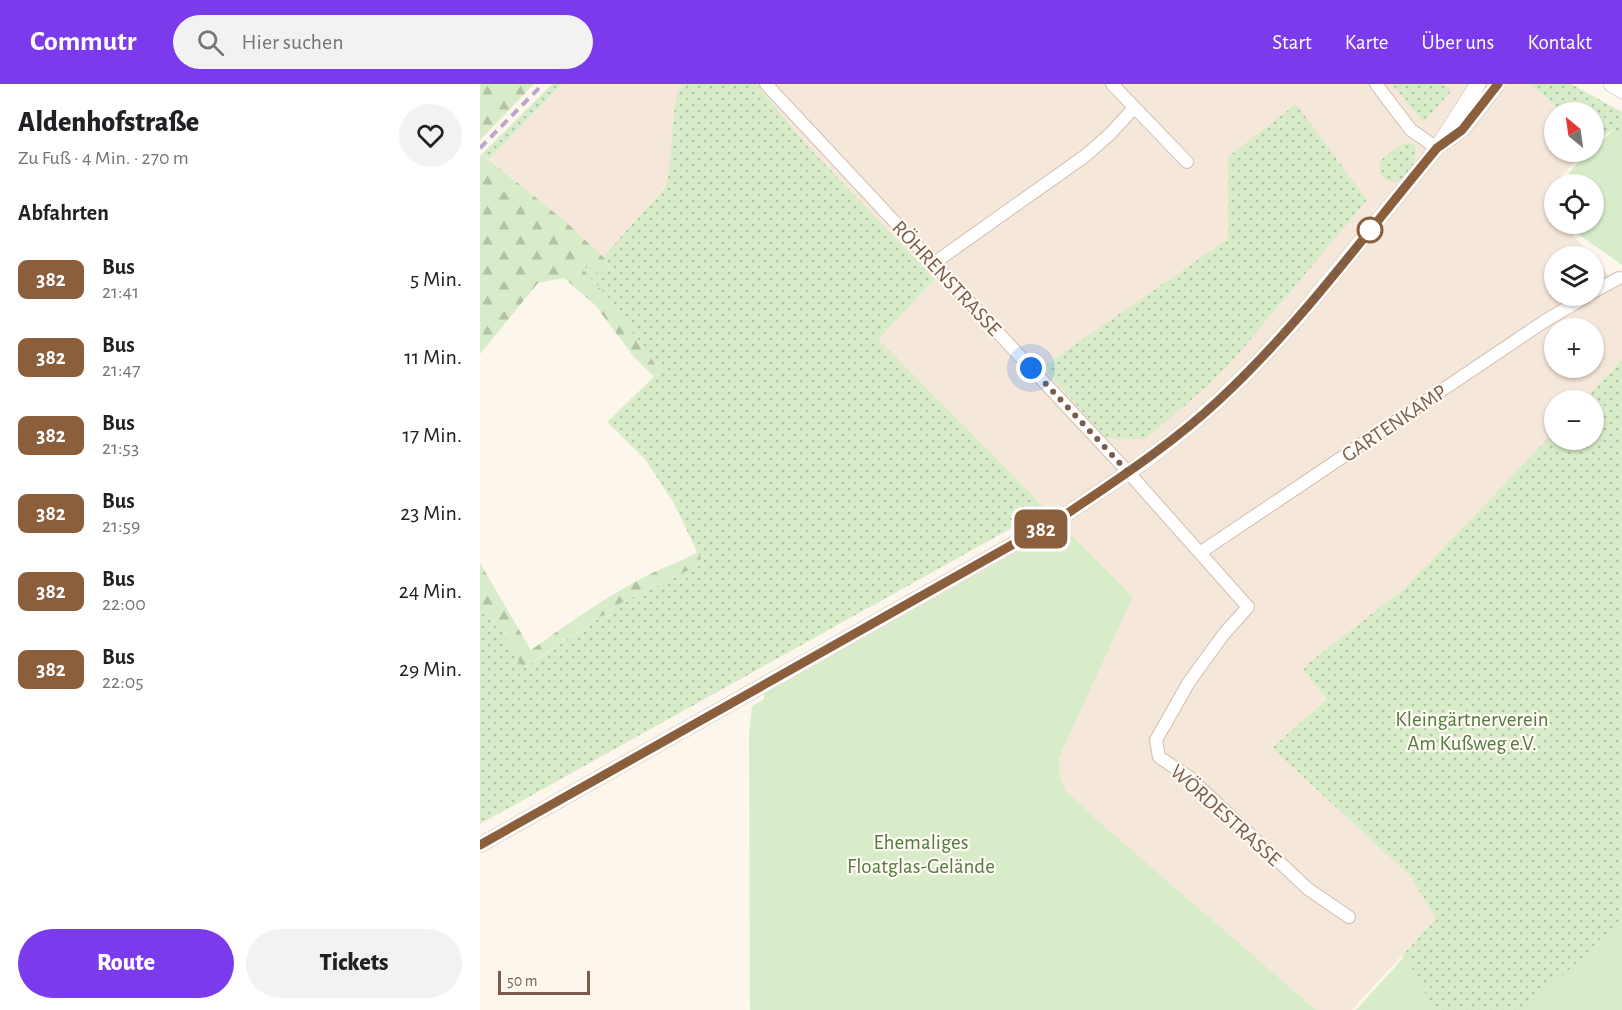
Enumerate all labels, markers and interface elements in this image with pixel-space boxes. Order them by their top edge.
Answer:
search box [173,15,593,69]
icon: search [194,26,227,59]
text: Commutr [30,28,137,56]
text: Hier suchen [242,31,344,53]
text: Start [1272,32,1312,53]
text: Karte [1345,32,1388,53]
text: Über uns [1421,32,1494,53]
text: Kontakt [1527,32,1592,53]
north arrow [1544,102,1604,162]
map controls [1544,102,1604,450]
button: heart [399,104,462,167]
text: Aldenhofstraße [18,109,199,137]
text: Zu Fuß · 4 Min. · 270 m [18,148,189,168]
button: locate [1544,174,1604,234]
text: Abfahrten [18,202,109,224]
street label: RÖHRENSTRASSE [888,216,1006,340]
unlabelled marker [1357,217,1383,243]
button: layers [1544,246,1604,306]
text: Bus [102,256,135,278]
text: 5 Min. [410,268,462,290]
text: 382 [36,269,66,290]
text: 21:41 [102,282,139,302]
button: + [1544,318,1604,378]
text: Bus [102,334,135,356]
text: 11 Min. [404,346,462,368]
text: 382 [36,347,66,368]
your location [1016,353,1046,383]
text: 21:47 [102,360,141,380]
street label: GARTENKAMP [1338,381,1451,466]
button: − [1544,390,1604,450]
text: Bus [102,412,135,434]
text: 17 Min. [403,424,462,446]
text: 382 [36,425,66,446]
text: 21:53 [102,438,139,458]
text: Bus [102,490,135,512]
text: 23 Min. [400,502,462,524]
text: 382 [36,503,66,524]
line badge: 382 [1006,510,1076,548]
text: 21:59 [102,516,140,536]
text: 382 [1026,519,1056,540]
text: Bus [102,568,135,590]
text: 24 Min. [399,580,462,602]
text: 382 [36,581,66,602]
text: 22:00 [102,594,146,614]
text: Bus [102,646,135,668]
text: 29 Min. [399,658,462,680]
text: 382 [36,659,66,680]
text: 22:05 [102,672,144,692]
park label: Kleingärtnerverein Am Kußweg e.V. [1395,709,1549,754]
street label: WÖRDESTRASSE [1166,760,1286,870]
park label: Ehemaliges Floatglas-Gelände [847,832,995,877]
button: Route [18,929,234,998]
button: Tickets [246,929,462,998]
scale bar [498,968,590,996]
text: 50 m [507,973,538,989]

